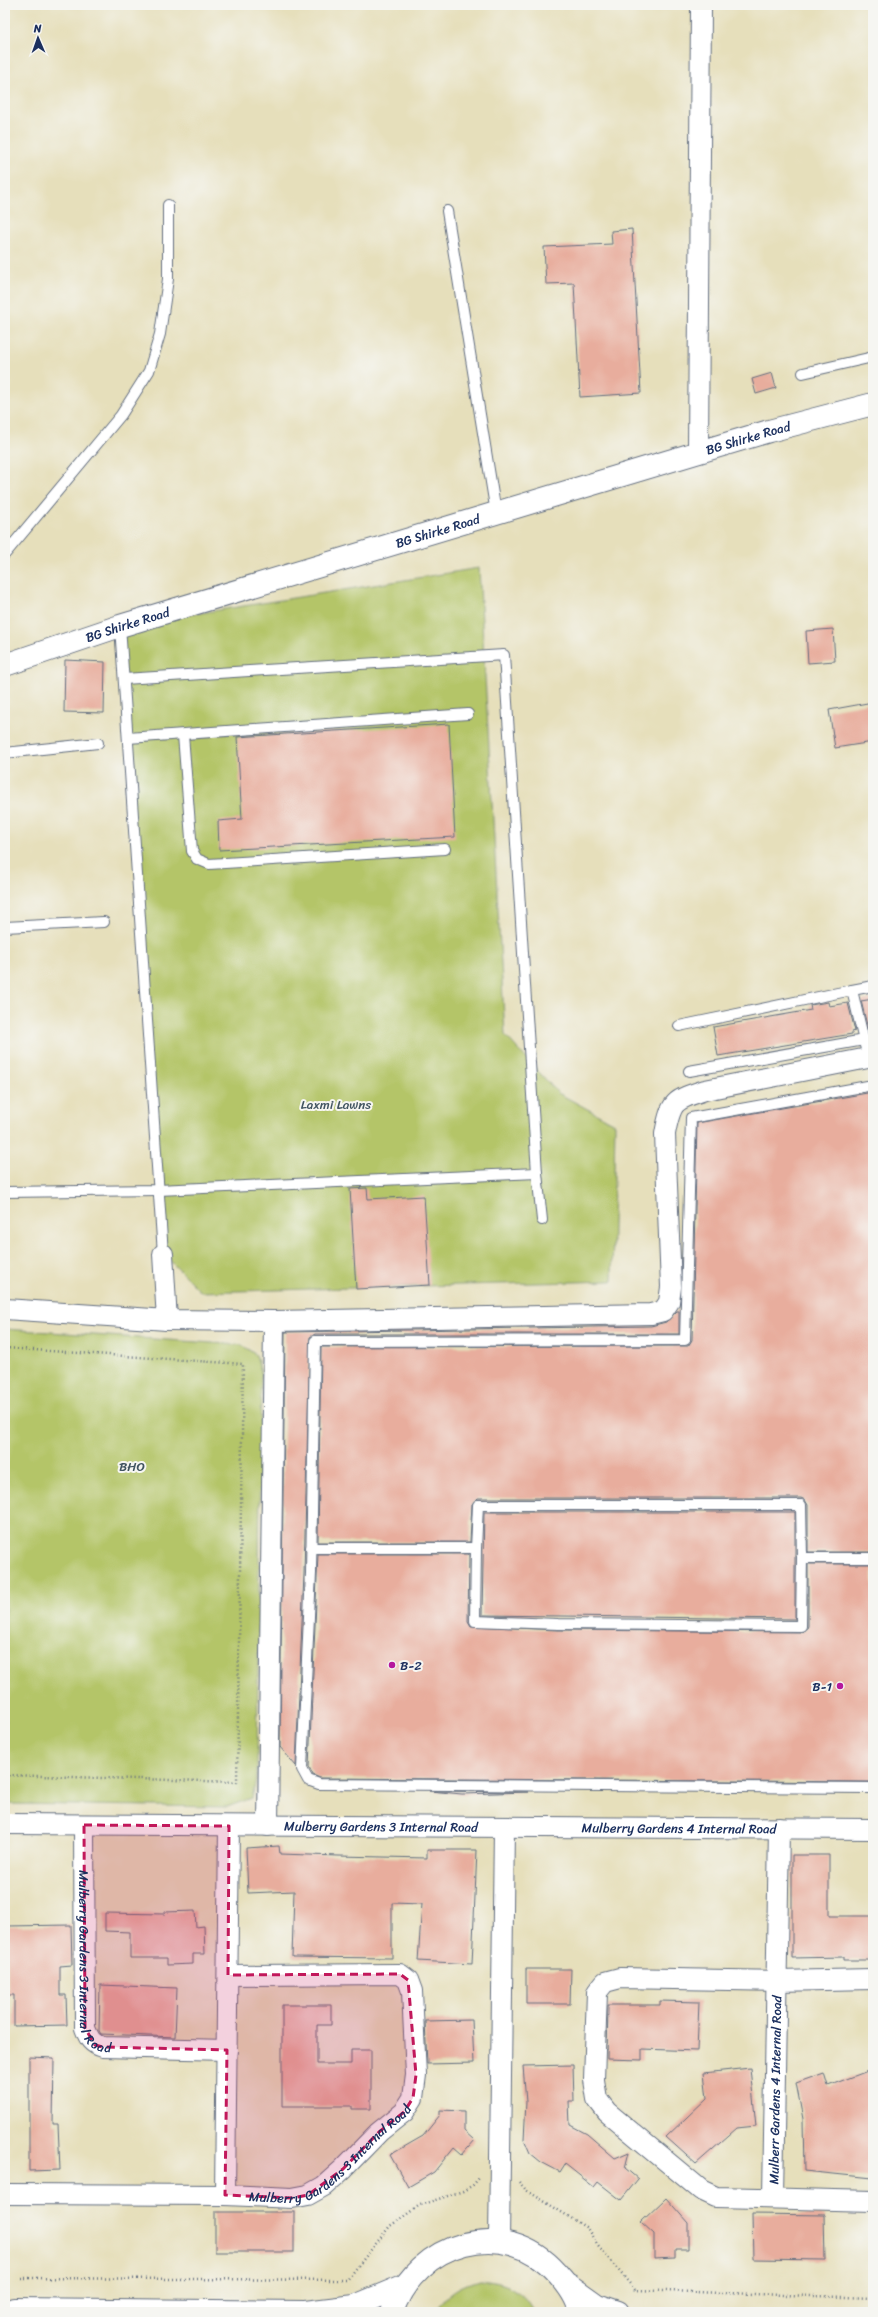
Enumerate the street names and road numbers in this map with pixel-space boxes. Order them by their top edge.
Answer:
street label: BG Shirke Road [703,415,794,461]
street label: BG Shirke Road [393,507,484,555]
street label: BG Shirke Road [82,600,174,649]
street label: Mulberry Gardens 3 Internal Road [284,1815,479,1839]
street label: Mulberry Gardens 4 Internal Road [581,1816,778,1840]
street label: Mulberry Gardens 3 Internal Road [72,1870,113,2059]
street label: Mulberr Gardens 4 Internal Road [762,1994,788,2185]
street label: Mulberry Gardens 3 Internal Road [249,2099,419,2210]

